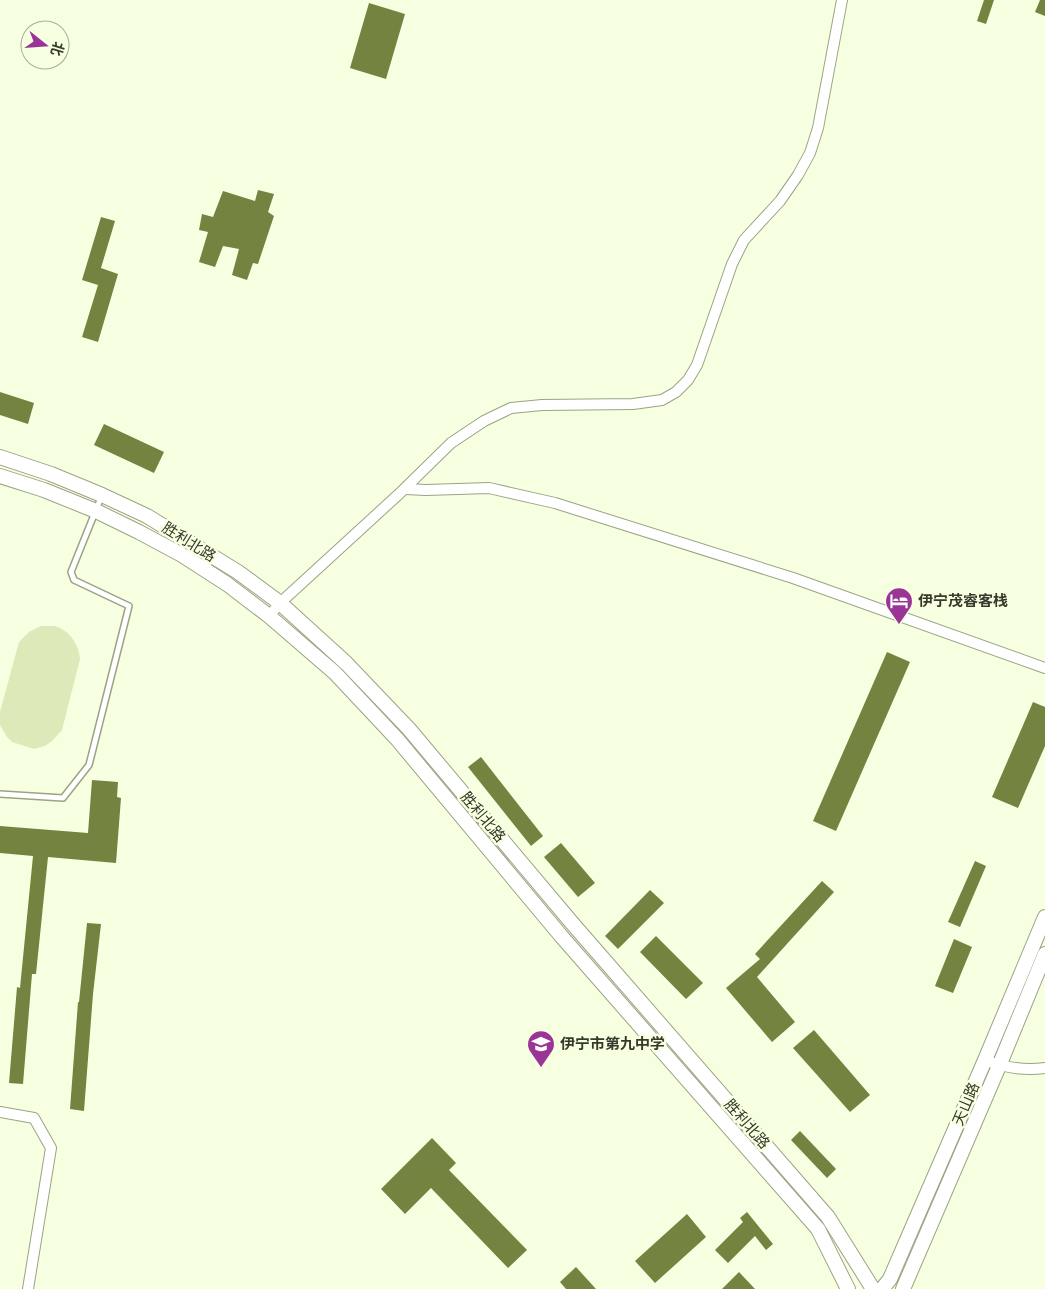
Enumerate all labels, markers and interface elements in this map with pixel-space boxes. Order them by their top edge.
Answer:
north arrow [20,20,70,70]
text: 北 [48,40,67,58]
street label: 胜利北路 [159,518,219,566]
hotel icon: 伊宁茂睿客栈 [884,586,914,625]
place label: 伊宁茂睿客栈 [918,592,1008,610]
street label: 胜利北路 [457,788,509,846]
school or university icon: 伊宁市第九中学 [526,1029,556,1068]
place label: 伊宁市第九中学 [560,1035,665,1053]
street label: 天山路 [949,1080,983,1128]
street label: 胜利北路 [721,1095,773,1153]

